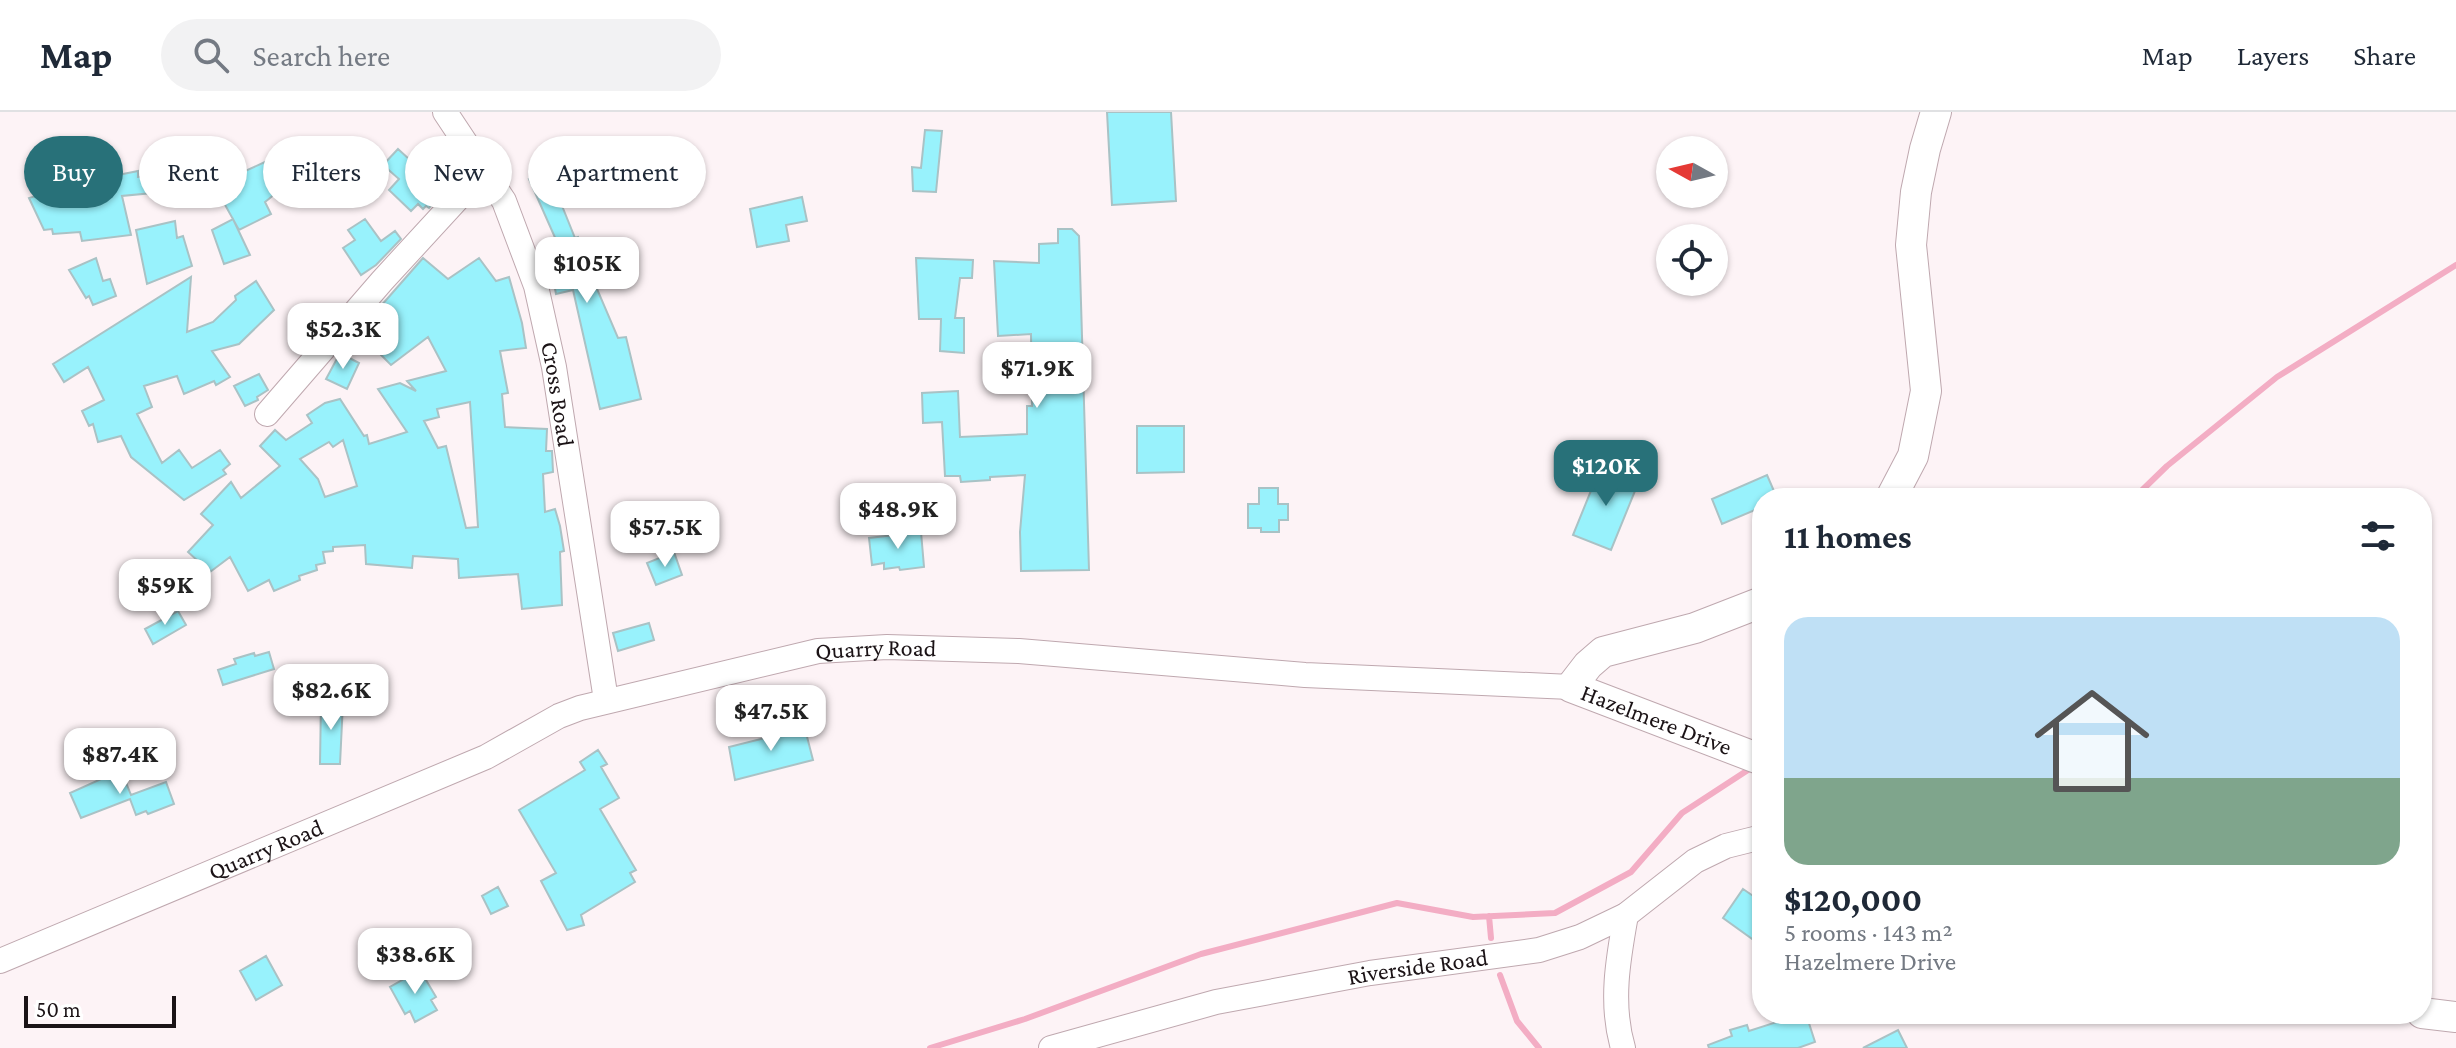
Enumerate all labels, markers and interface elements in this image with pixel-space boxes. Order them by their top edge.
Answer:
search box [161,19,721,91]
icon: search [189,33,233,77]
text: Map [40,34,113,76]
text: Search here [253,39,390,72]
text: Map [2142,40,2193,71]
text: Layers [2237,40,2309,71]
text: Share [2353,40,2416,71]
chip: Buy [24,136,123,208]
chip: Rent [139,136,247,208]
chip: Filters [263,136,389,208]
chip: New [405,136,512,208]
chip: Apartment [528,136,706,208]
north arrow [1656,136,1728,208]
map controls [1656,136,1728,296]
button: locate [1656,224,1728,296]
pin: $105K [531,237,643,305]
text: $105K [553,248,621,277]
pin: $52.3K [278,303,408,371]
text: $52.3K [305,314,381,343]
street label: Cross Road [536,339,580,449]
pin: $71.9K [972,342,1102,410]
text: $71.9K [1000,353,1074,382]
pin: $120K [1550,440,1662,508]
text: $120K [1572,451,1640,480]
pin: $48.9K [833,483,963,551]
text: $48.9K [858,494,938,523]
pin: $57.5K [600,501,730,569]
text: $57.5K [628,512,702,541]
icon: filters [2356,514,2400,558]
text: 11 homes [1784,518,1912,555]
pin: $59K [118,559,212,627]
text: $59K [137,570,193,599]
street label: Quarry Road [815,633,937,664]
pin: $82.6K [266,664,396,732]
icon: home [2020,669,2164,813]
text: $82.6K [291,675,371,704]
street label: Hazelmere Drive [1577,678,1736,760]
pin: $47.5K [706,685,836,753]
text: $47.5K [734,696,808,725]
pin: $87.4K [55,728,185,796]
text: $87.4K [82,739,158,768]
street label: Quarry Road [204,813,327,885]
text: $120,000 [1784,881,1922,918]
text: 5 rooms · 143 m² [1784,918,1953,947]
pin: $38.6K [350,928,480,996]
text: $38.6K [376,939,454,968]
street label: Riverside Road [1345,943,1490,990]
text: Hazelmere Drive [1784,947,1956,976]
scale bar [24,992,176,1028]
text: 50 m [36,997,81,1022]

